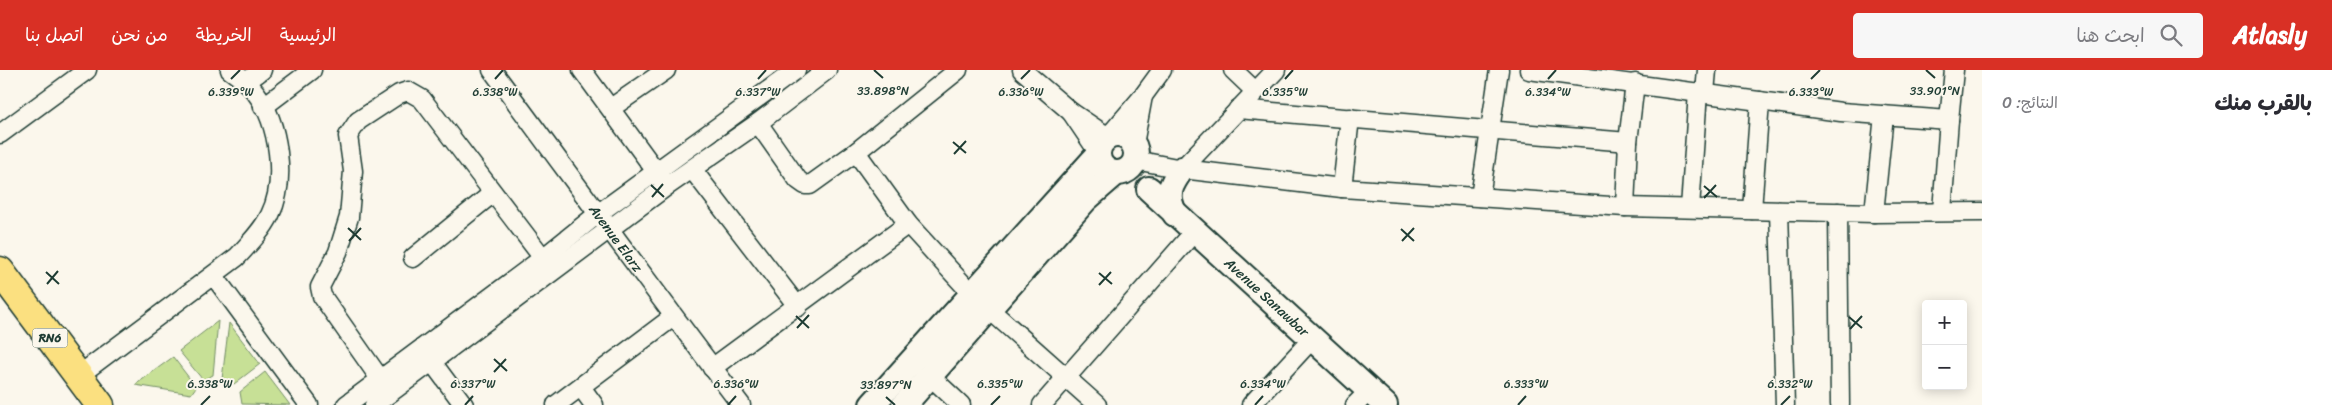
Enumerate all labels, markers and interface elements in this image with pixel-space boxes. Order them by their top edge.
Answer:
search box [1853,13,2203,58]
text: Atlasly [2233,14,2307,56]
text: اتصل بنا [25,19,84,51]
text: من نحن [112,19,168,51]
text: الخريطة [196,19,252,51]
text: الرئيسية [280,19,336,51]
text: ابحث هنا [2076,19,2145,52]
icon: search [2157,21,2185,49]
text: 33.898°N [857,80,910,102]
text: 33.901°N [1910,80,1961,102]
text: 6.339°W [208,81,254,103]
text: 6.338°W [472,81,518,103]
text: 6.337°W [736,81,781,103]
text: 6.336°W [999,81,1044,103]
text: 6.335°W [1262,81,1308,103]
text: 6.334°W [1525,81,1571,103]
text: 6.333°W [1789,81,1834,103]
text: بالقرب منك [2214,84,2312,122]
text: النتائج: 0 [2002,88,2058,117]
street label: Avenue Elarz [582,198,650,278]
street label: Avenue Sanawbar [1218,250,1317,344]
map controls [1922,300,1967,390]
button: + [1922,300,1967,345]
road number: RN6 [32,328,68,348]
button: − [1922,345,1967,390]
text: 6.338°W [187,373,233,395]
text: 6.337°W [451,373,496,395]
text: 6.336°W [714,373,759,395]
text: 6.335°W [977,373,1023,395]
text: 6.334°W [1240,373,1286,395]
text: 6.333°W [1504,373,1549,395]
text: 6.332°W [1768,373,1813,395]
text: 33.897°N [860,374,913,396]

